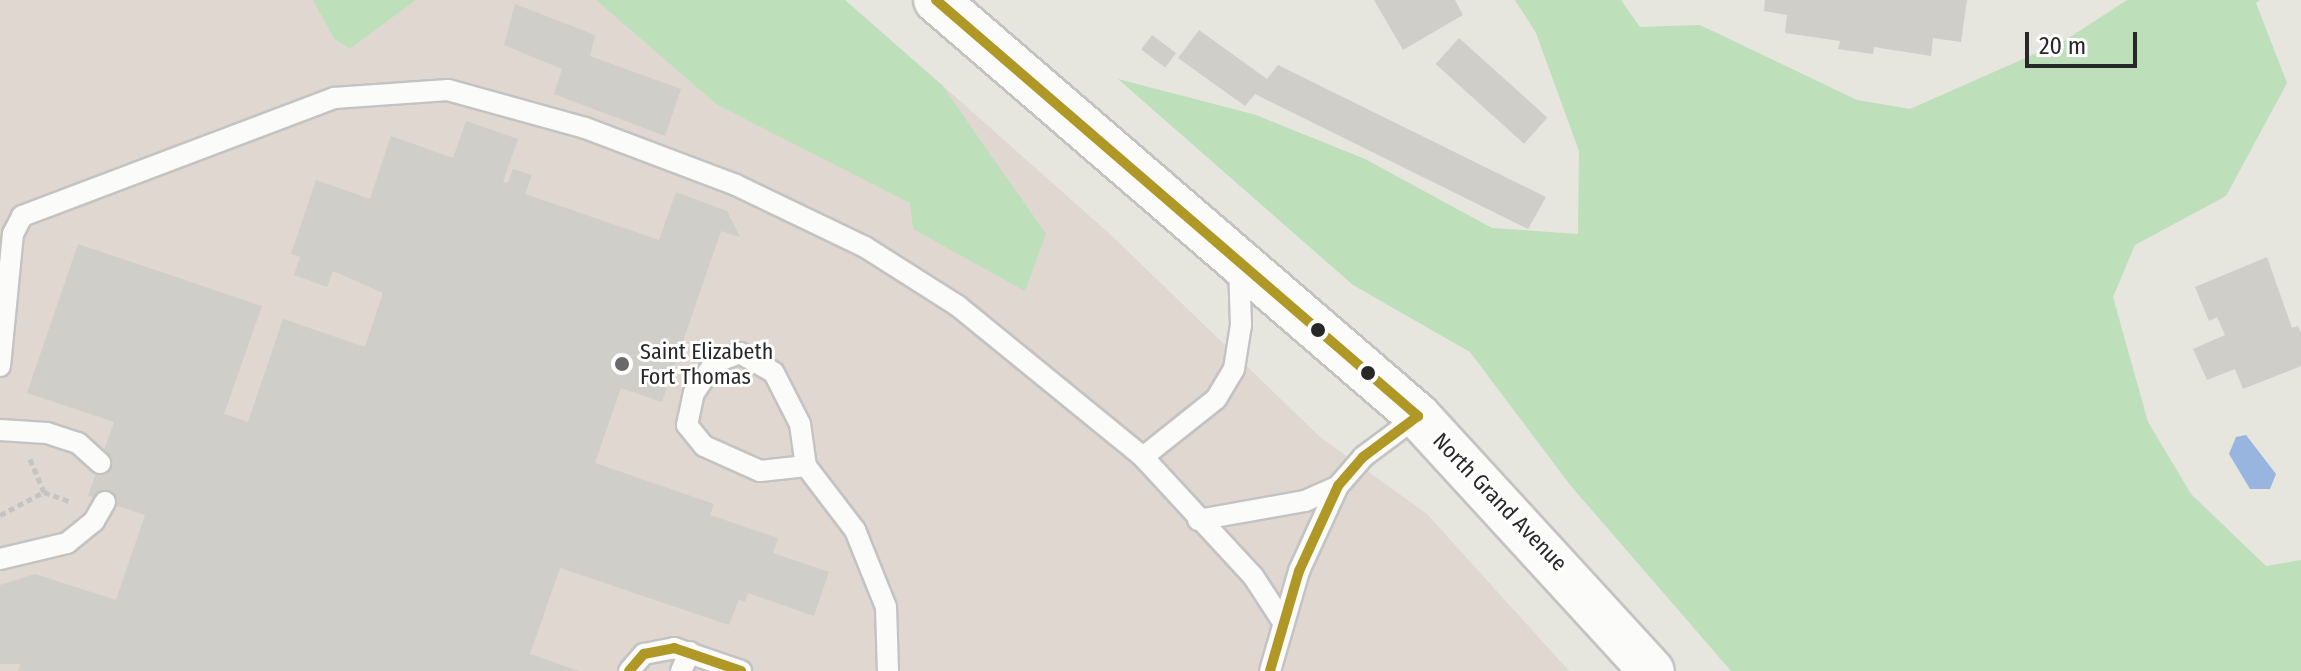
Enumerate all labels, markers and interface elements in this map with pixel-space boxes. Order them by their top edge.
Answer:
scale bar [2029,16,2141,66]
text: 20 m [2039,32,2086,60]
unlabelled marker [1310,322,1326,338]
place label: Saint Elizabeth Fort Thomas [640,338,773,390]
marker: Saint Elizabeth Fort Thomas [611,353,633,375]
unlabelled marker [1360,365,1376,381]
street label: North Grand Avenue [1427,428,1573,576]

